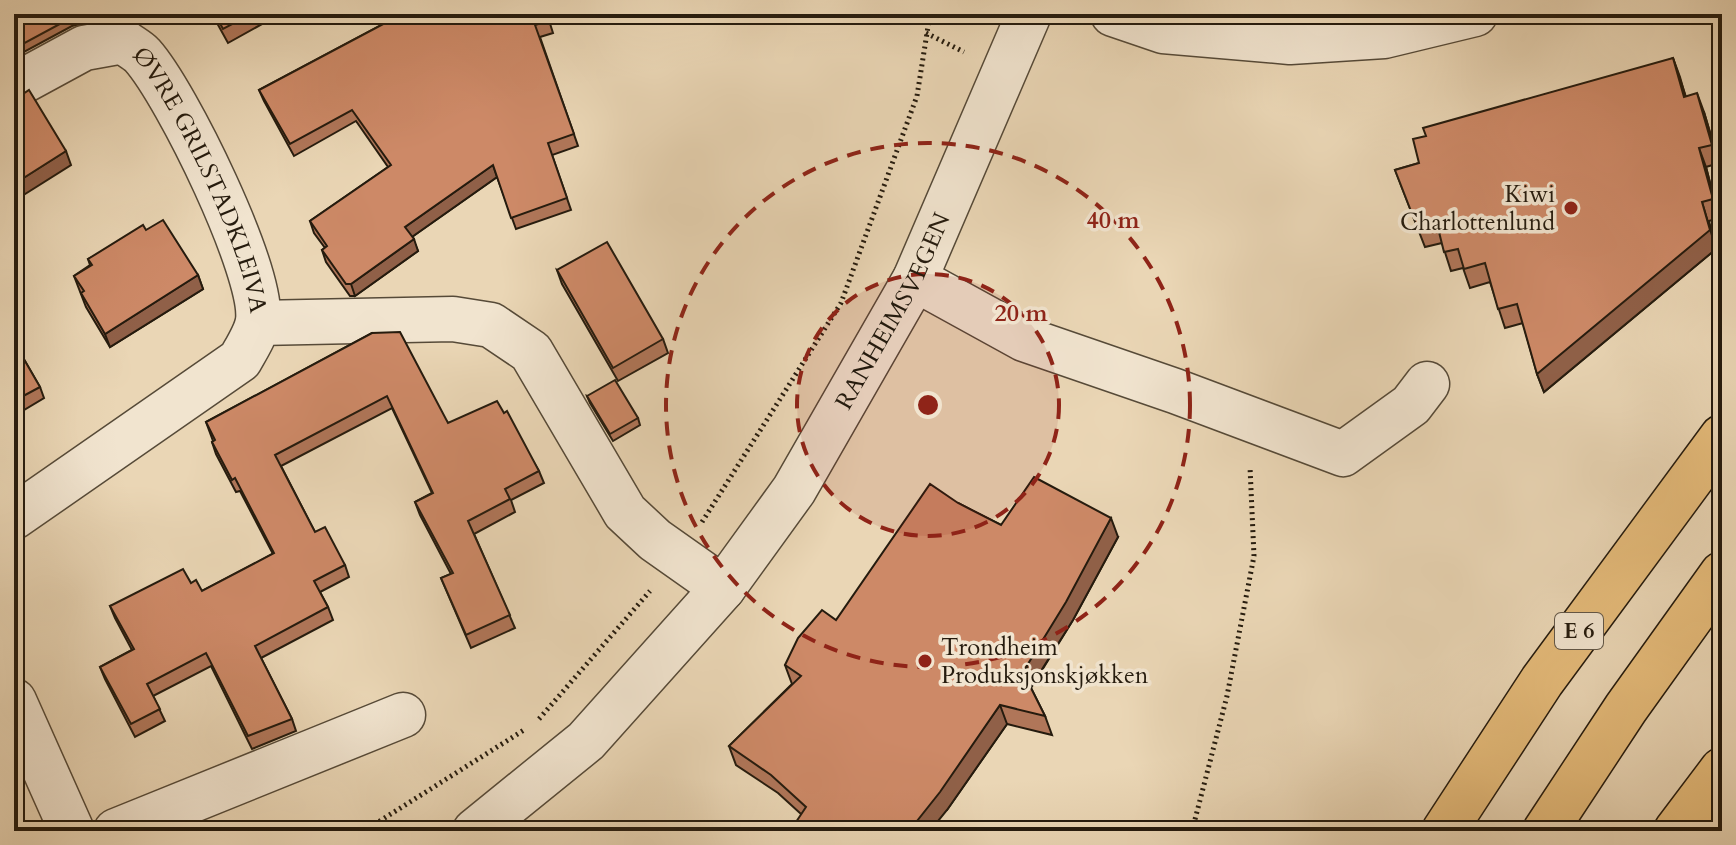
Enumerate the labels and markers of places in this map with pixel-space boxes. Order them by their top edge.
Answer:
place label: Kiwi Charlottenlund [1400,178,1555,239]
marker: Kiwi Charlottenlund [1562,199,1580,217]
centre of rings [914,391,942,419]
place label: Trondheim Produksjonskjøkken [941,631,1149,692]
marker: Trondheim Produksjonskjøkken [916,652,934,670]

